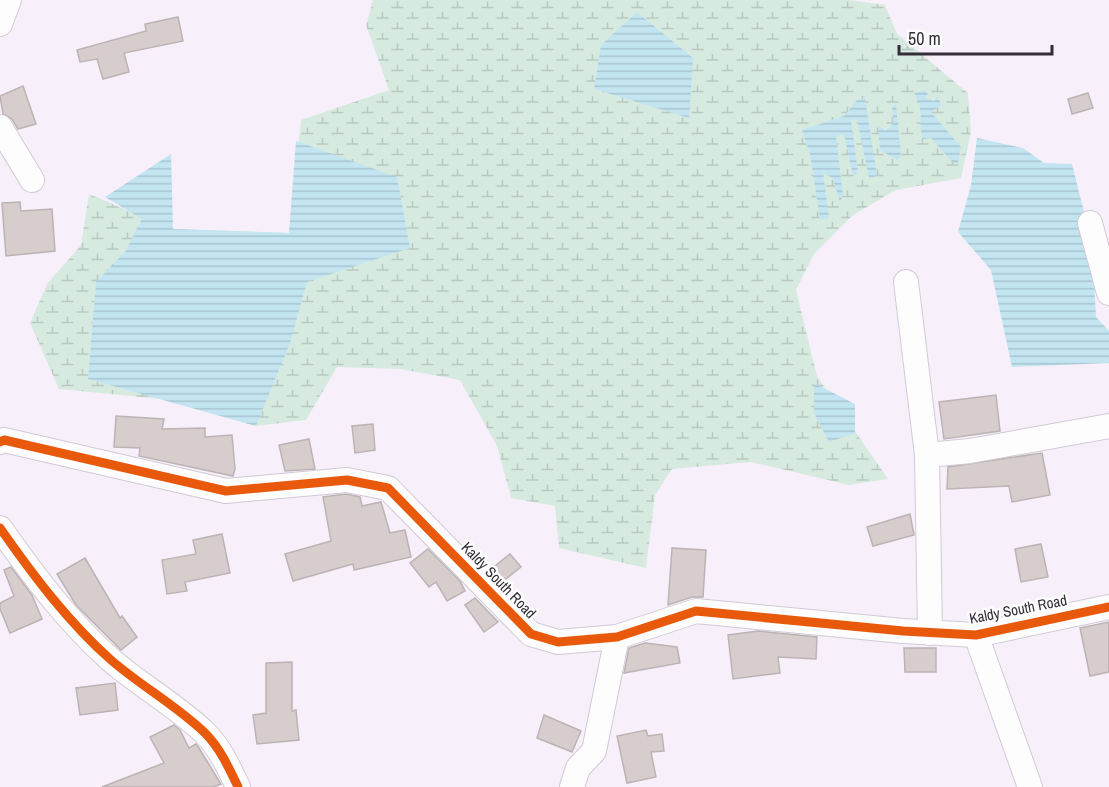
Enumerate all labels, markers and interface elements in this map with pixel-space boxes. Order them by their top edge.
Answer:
scale bar [899,18,1052,56]
text: 50 m [908,26,941,51]
street label: Kaldy South Road [457,537,541,623]
street label: Kaldy South Road [967,589,1069,629]

